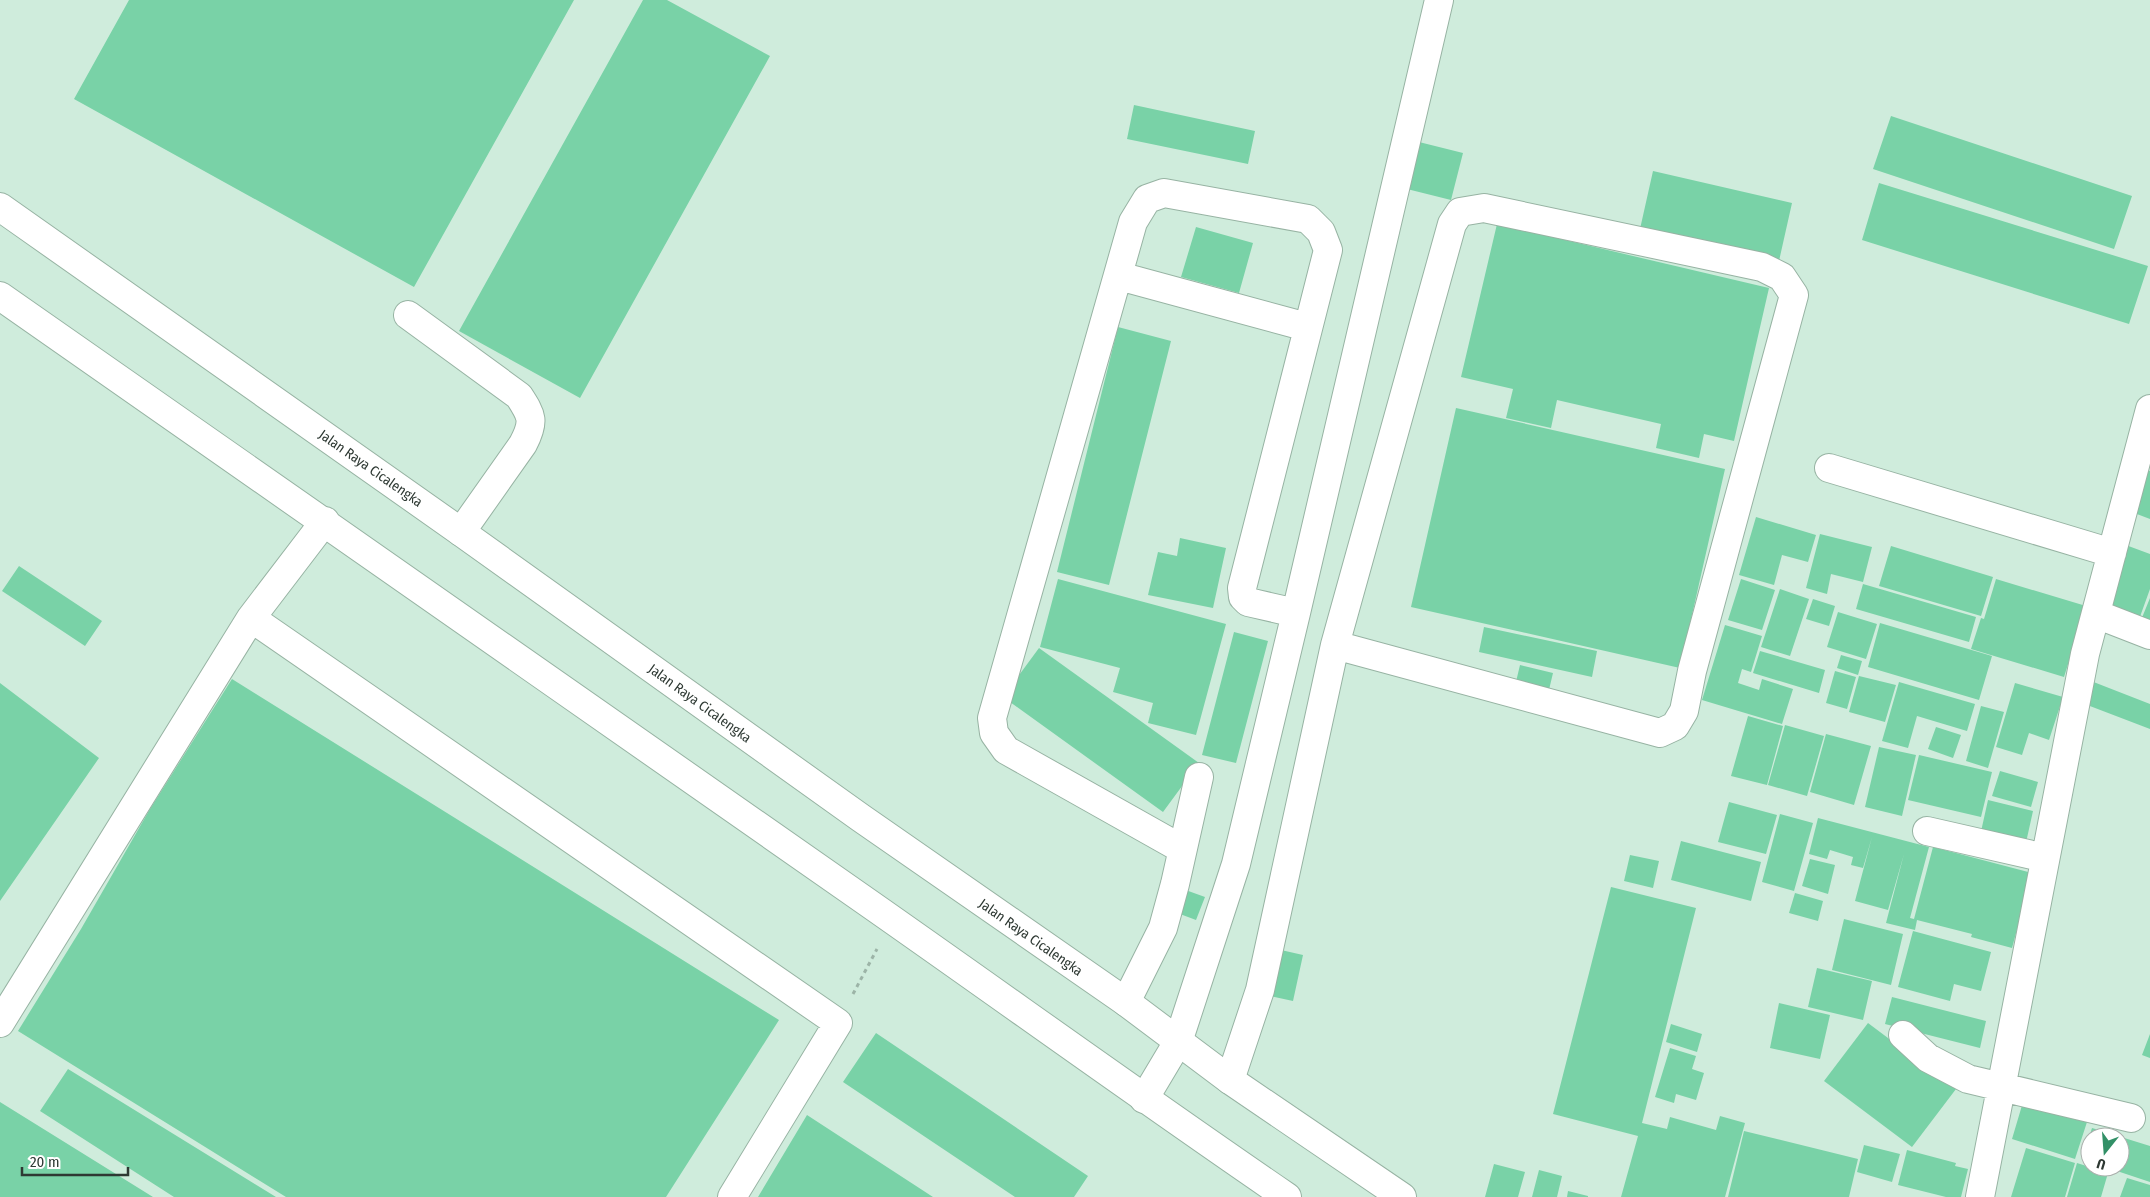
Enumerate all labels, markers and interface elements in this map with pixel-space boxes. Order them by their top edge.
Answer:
street label: Jalan Raya Cicalengka [315,426,426,511]
street label: Jalan Raya Cicalengka [645,660,755,746]
street label: Jalan Raya Cicalengka [975,895,1086,980]
north arrow [2080,1127,2130,1177]
scale bar [22,1144,129,1176]
text: 20 m [30,1153,60,1171]
text: U [2095,1155,2108,1173]

